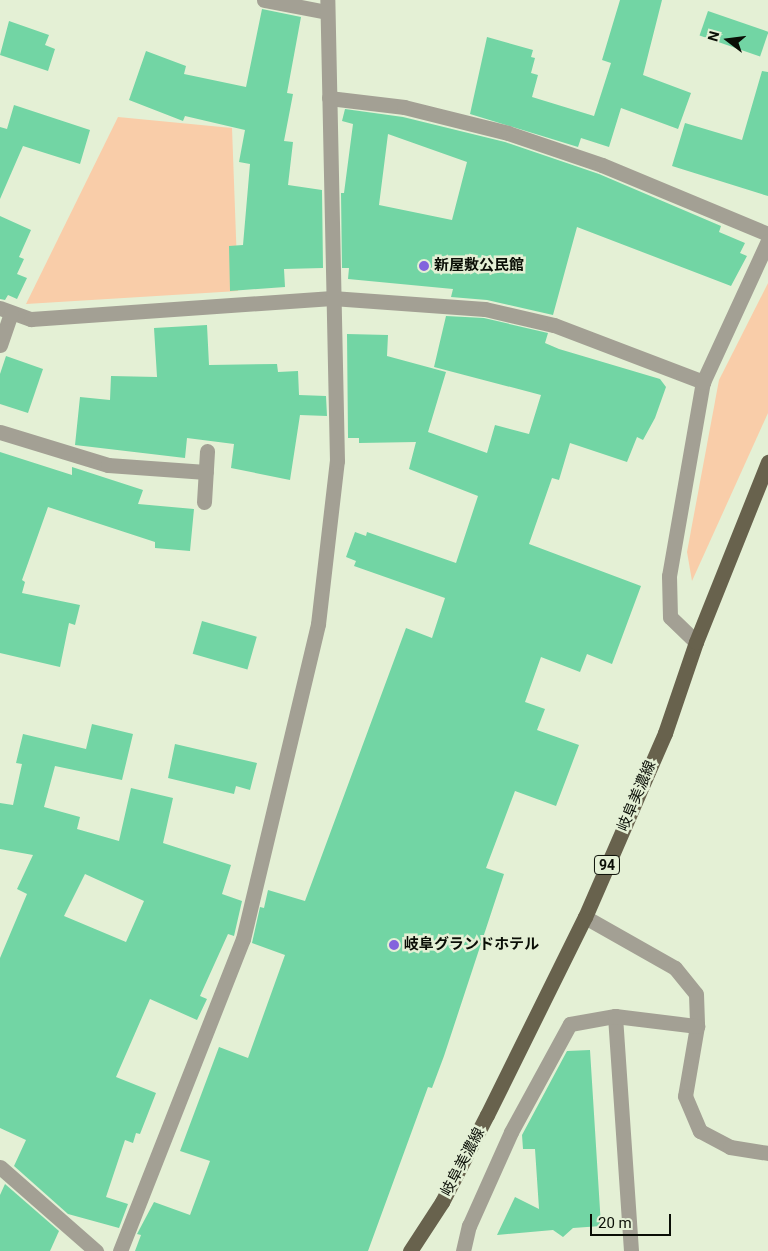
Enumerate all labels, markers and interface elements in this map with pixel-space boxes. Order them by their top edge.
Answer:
north arrow [703,15,753,65]
text: N [705,29,723,43]
place label: 新屋敷公民館 [434,257,524,275]
marker: 新屋敷公民館 [418,260,430,272]
street label: 岐阜美濃線 [614,758,660,834]
road number: 94 [593,854,621,876]
place label: 岐阜グランドホテル [404,936,539,954]
marker: 岐阜グランドホテル [388,939,400,951]
street label: 岐阜美濃線 [437,1125,489,1199]
scale bar [593,1204,674,1236]
text: 20 m [598,1214,632,1232]

